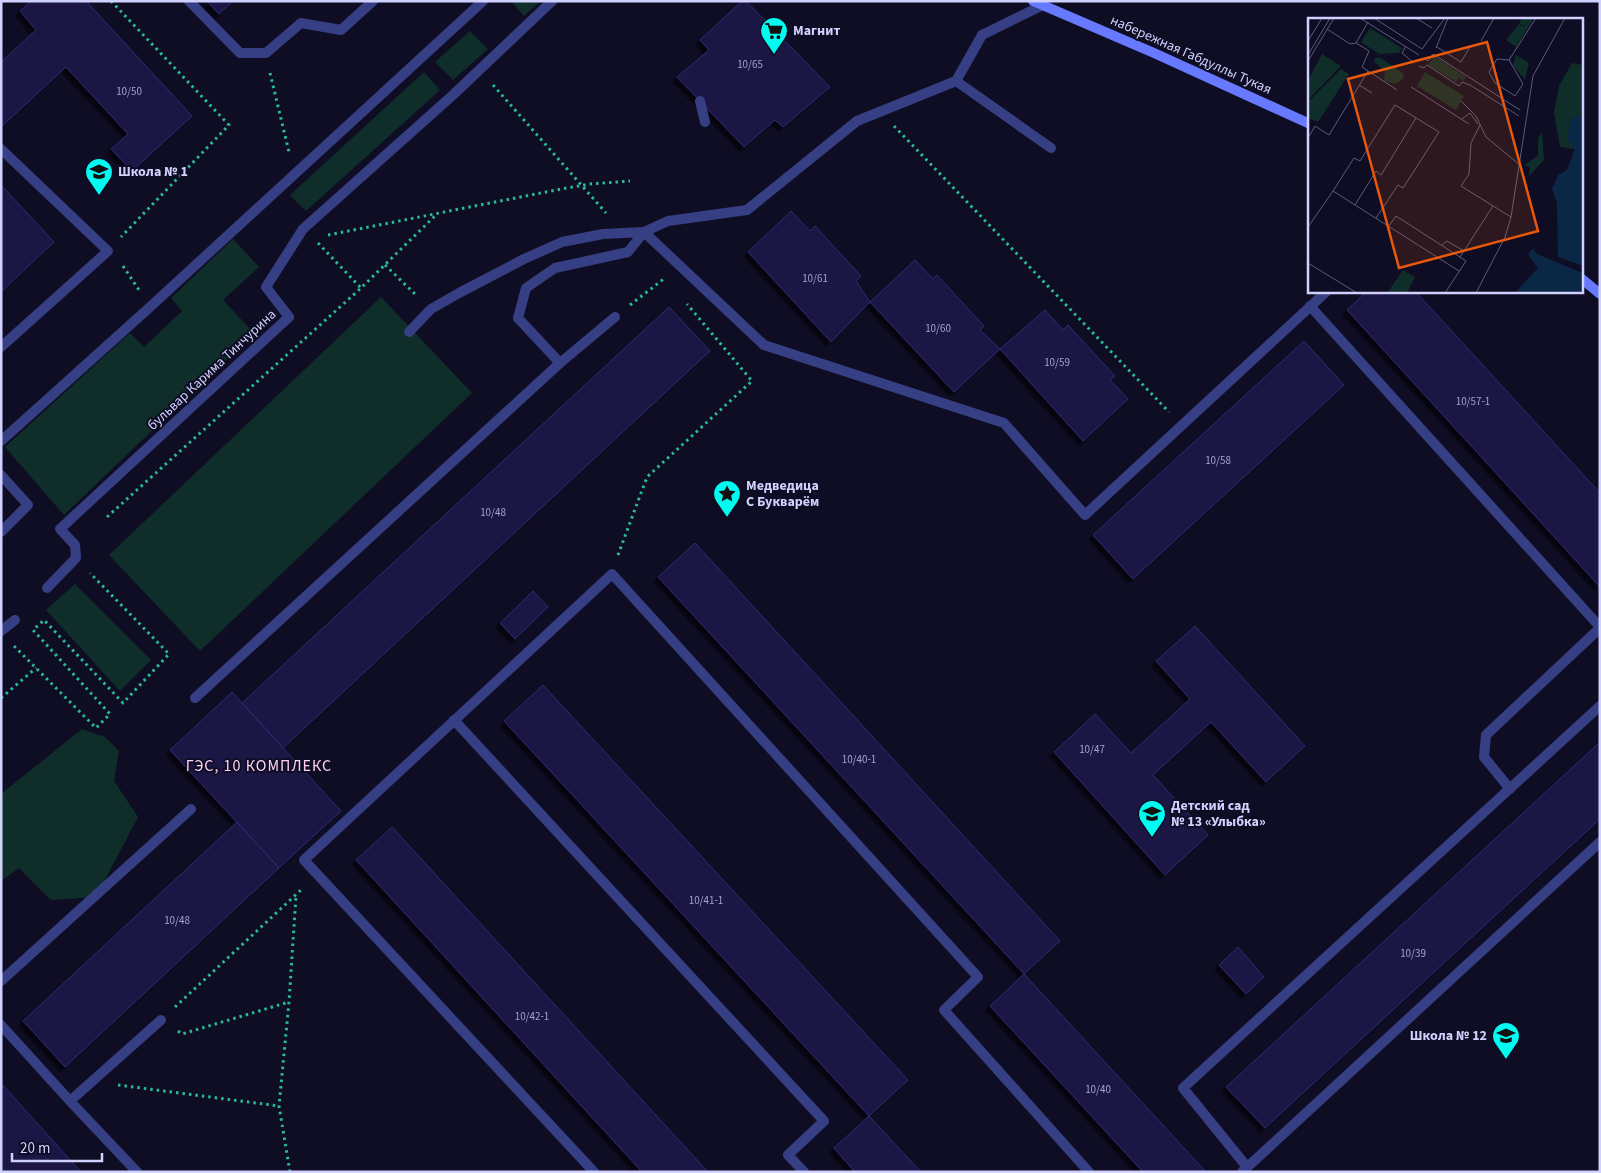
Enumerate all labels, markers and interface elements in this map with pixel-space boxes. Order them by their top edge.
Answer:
street label: набережная Габдуллы Тукая [1107,10,1275,100]
supermarket icon: Магнит [759,16,789,55]
inset map [1308,18,1584,292]
place label: Магнит [793,21,840,41]
house number: 10/65 [737,57,763,72]
house number: 10/50 [116,84,142,99]
school or university icon: Школа № 1 [84,157,114,196]
place label: Школа № 1 [118,162,188,182]
house number: 10/61 [802,271,828,286]
street label: бульвар Карима Тинчурина [143,305,281,435]
house number: 10/60 [925,321,951,336]
house number: 10/59 [1044,355,1070,370]
house number: 10/57-1 [1456,394,1490,409]
house number: 10/58 [1205,453,1231,468]
place label: Медведица С Букварём [746,476,819,512]
place icon: Медведица С Букварём [712,479,742,518]
house number: 10/48 [480,505,506,520]
house number: 10/47 [1079,742,1105,757]
house number: 10/40-1 [842,752,876,767]
district label: ГЭС, 10 КОМПЛЕКС [186,755,332,777]
place label: Детский сад № 13 «Улыбка» [1171,796,1266,832]
school or university icon: Детский сад № 13 «Улыбка» [1137,799,1167,838]
house number: 10/41-1 [689,893,723,908]
house number: 10/48 [164,913,190,928]
house number: 10/39 [1400,946,1426,961]
house number: 10/42-1 [515,1009,549,1024]
school or university icon: Школа № 12 [1491,1021,1521,1060]
place label: Школа № 12 [1410,1026,1487,1046]
house number: 10/40 [1085,1082,1111,1097]
scale bar [12,1130,102,1162]
text: 20 m [20,1138,50,1159]

